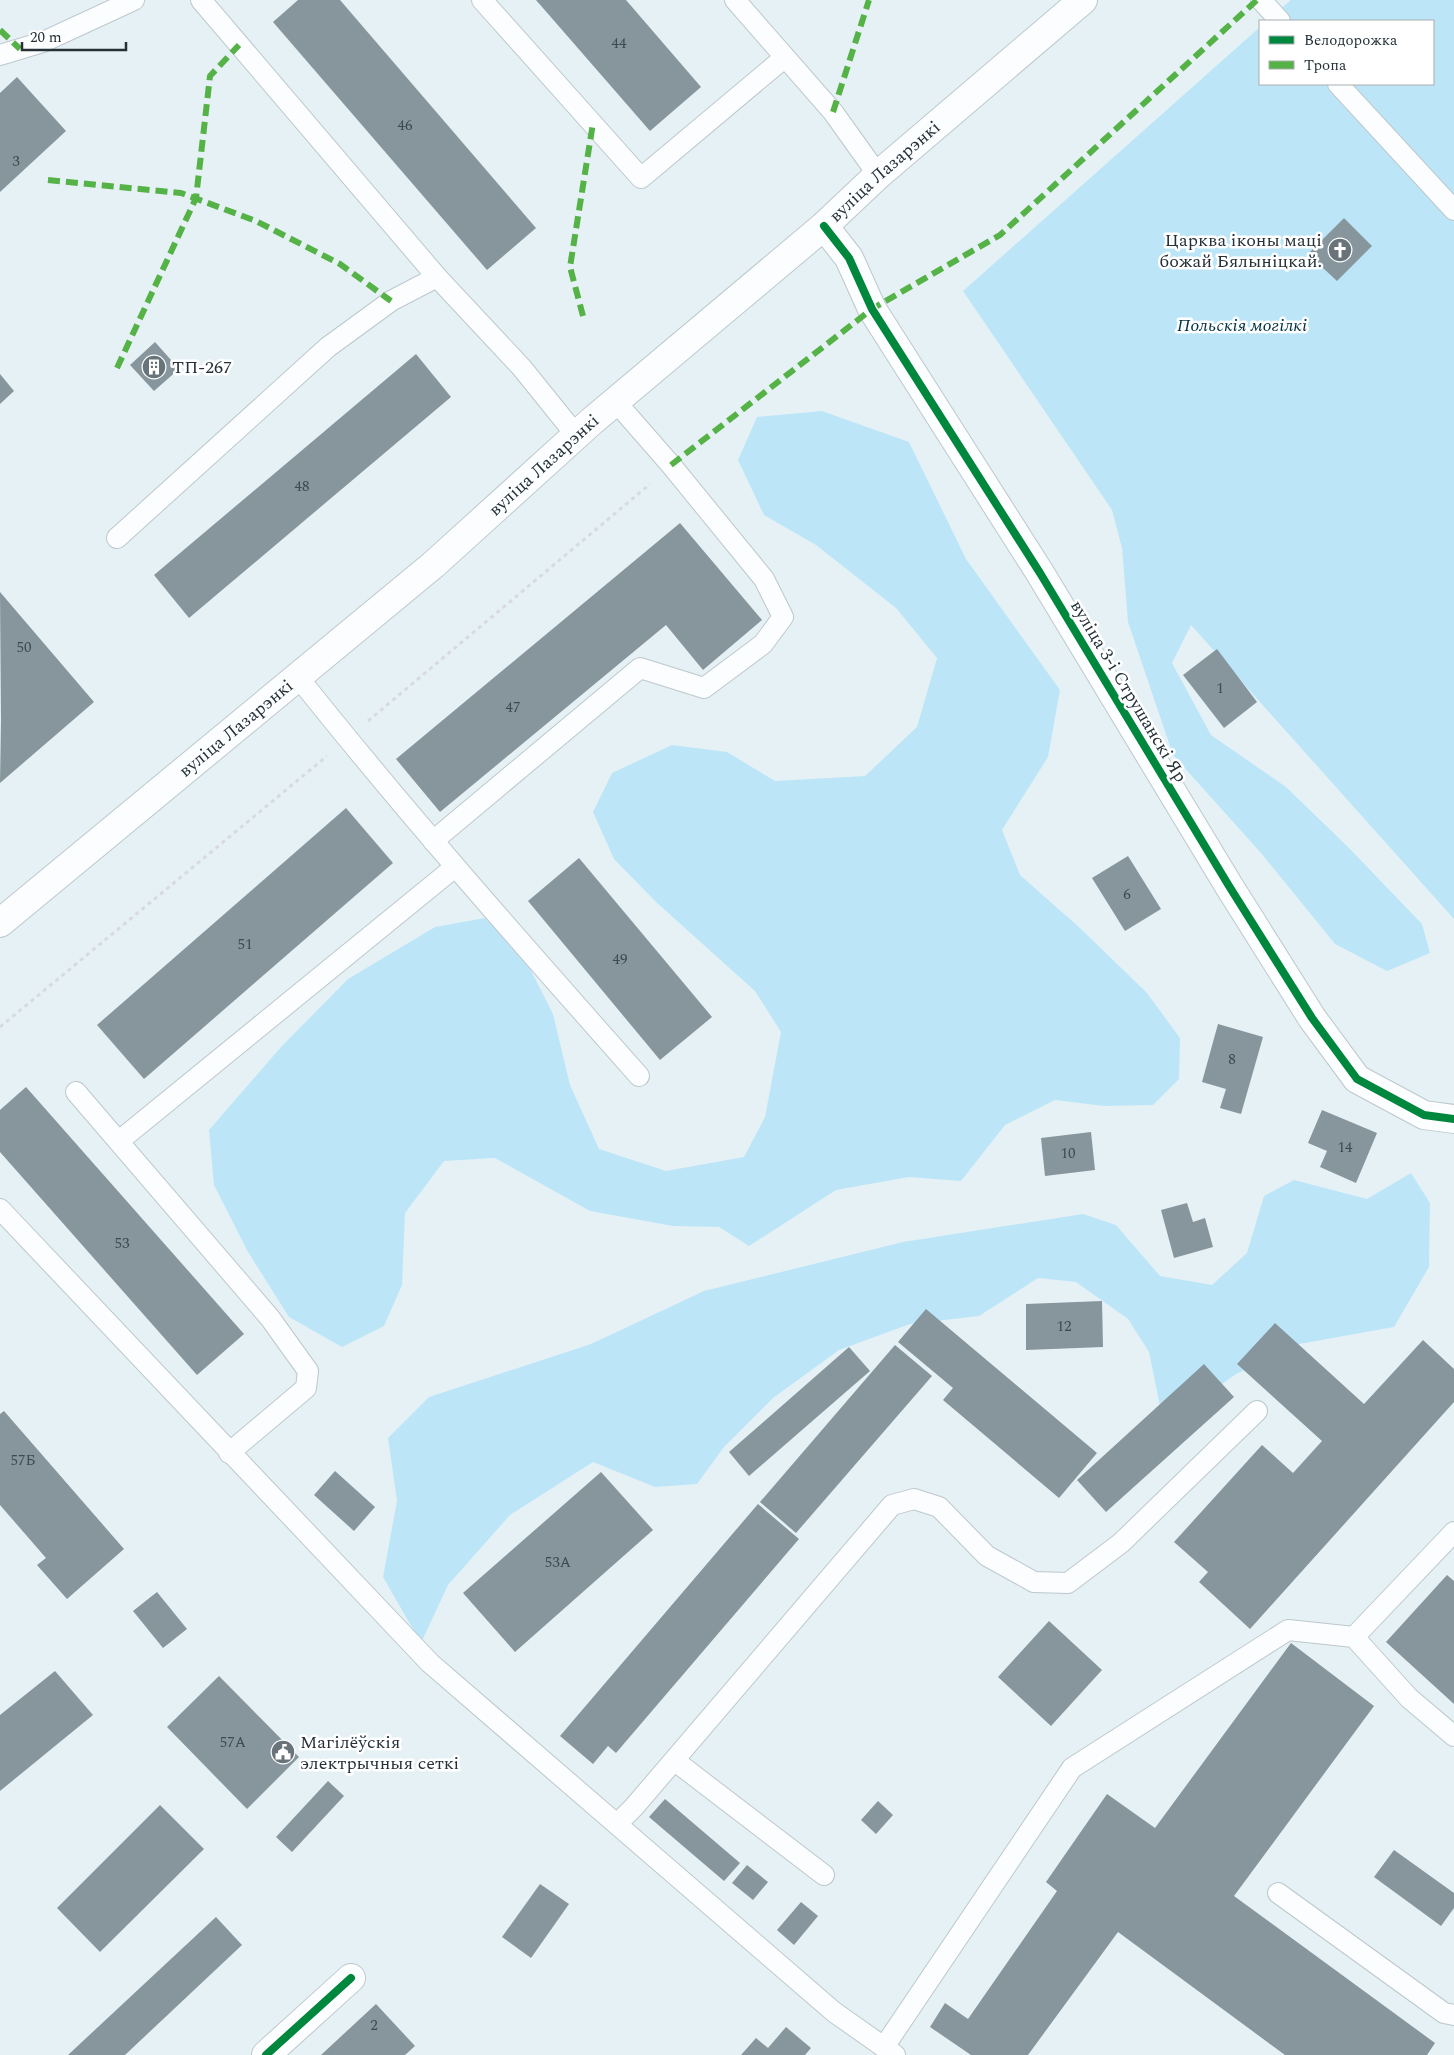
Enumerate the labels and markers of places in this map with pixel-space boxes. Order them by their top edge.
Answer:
place label: Царква іконы маці божай Бялыніцкай. [1159,227,1322,275]
church icon: Царква іконы маці божай Бялыніцкай. [1327,237,1353,263]
building icon: ТП-267 [141,354,167,380]
place label: ТП-267 [172,354,232,381]
place label: Магілёўскія электрычныя сеткі [300,1729,459,1777]
public building icon: Магілёўскія электрычныя сеткі [270,1739,296,1765]

